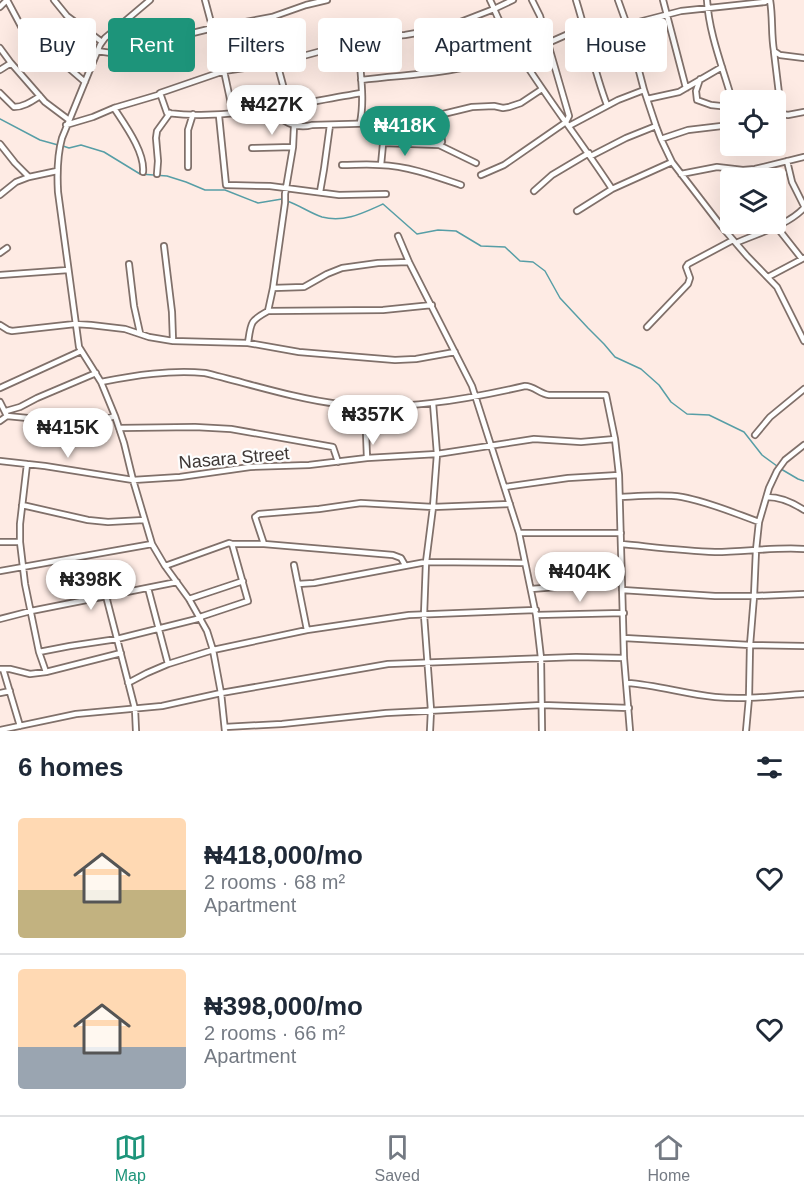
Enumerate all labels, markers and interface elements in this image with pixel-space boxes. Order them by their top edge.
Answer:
chip: Buy [18,18,96,72]
chip: Rent [108,18,195,72]
chip: Filters [207,18,306,72]
chip: New [318,18,402,72]
chip: Apartment [414,18,553,72]
chip: House [565,18,667,72]
pin: ₦427K [230,85,314,136]
map controls [720,90,786,234]
button: locate [720,90,786,156]
text: ₦427K [241,93,303,115]
pin: ₦418K [363,106,447,157]
text: ₦418K [374,114,436,136]
button: layers [720,168,786,234]
pin: ₦357K [331,395,415,446]
text: ₦357K [342,403,404,425]
pin: ₦415K [26,408,110,459]
text: ₦415K [37,416,99,438]
street label: Nasara Street [178,443,290,473]
pin: ₦404K [538,552,622,603]
pin: ₦398K [49,560,133,611]
text: ₦404K [549,560,611,582]
text: ₦398K [60,568,122,590]
icon: filters [753,751,786,784]
text: 6 homes [18,752,124,782]
text: ₦418,000/mo [204,840,363,870]
icon: home [66,842,138,914]
icon: heart [753,862,786,895]
text: 2 rooms · 68 m² [204,871,345,893]
text: Apartment [204,894,296,916]
text: ₦398,000/mo [204,991,363,1021]
icon: home [66,993,138,1065]
icon: heart [753,1013,786,1046]
text: 2 rooms · 66 m² [204,1022,345,1044]
text: Apartment [204,1045,296,1067]
tab: Map [114,1131,147,1185]
tab: Saved [374,1131,420,1185]
tab: Home [647,1131,690,1185]

